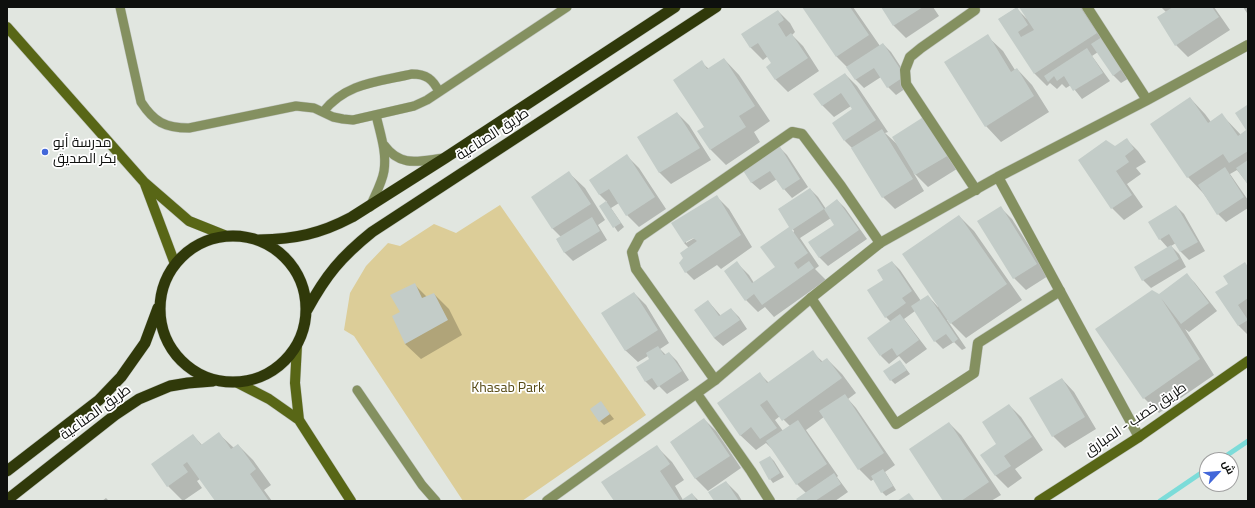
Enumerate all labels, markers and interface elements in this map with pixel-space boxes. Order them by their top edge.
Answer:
street label: طريق الصناعية [453,105,533,165]
place label: مدرسة أبو بكر الصديق [53,136,117,168]
marker: مدرسة أبو بكر الصديق [40,147,50,157]
street label: طريق خصب - المبارق [1082,380,1190,460]
park label: Khasab Park [471,381,545,397]
street label: طريق الصناعية [57,382,135,444]
north arrow [1199,452,1239,492]
text: ش [1219,457,1239,477]

